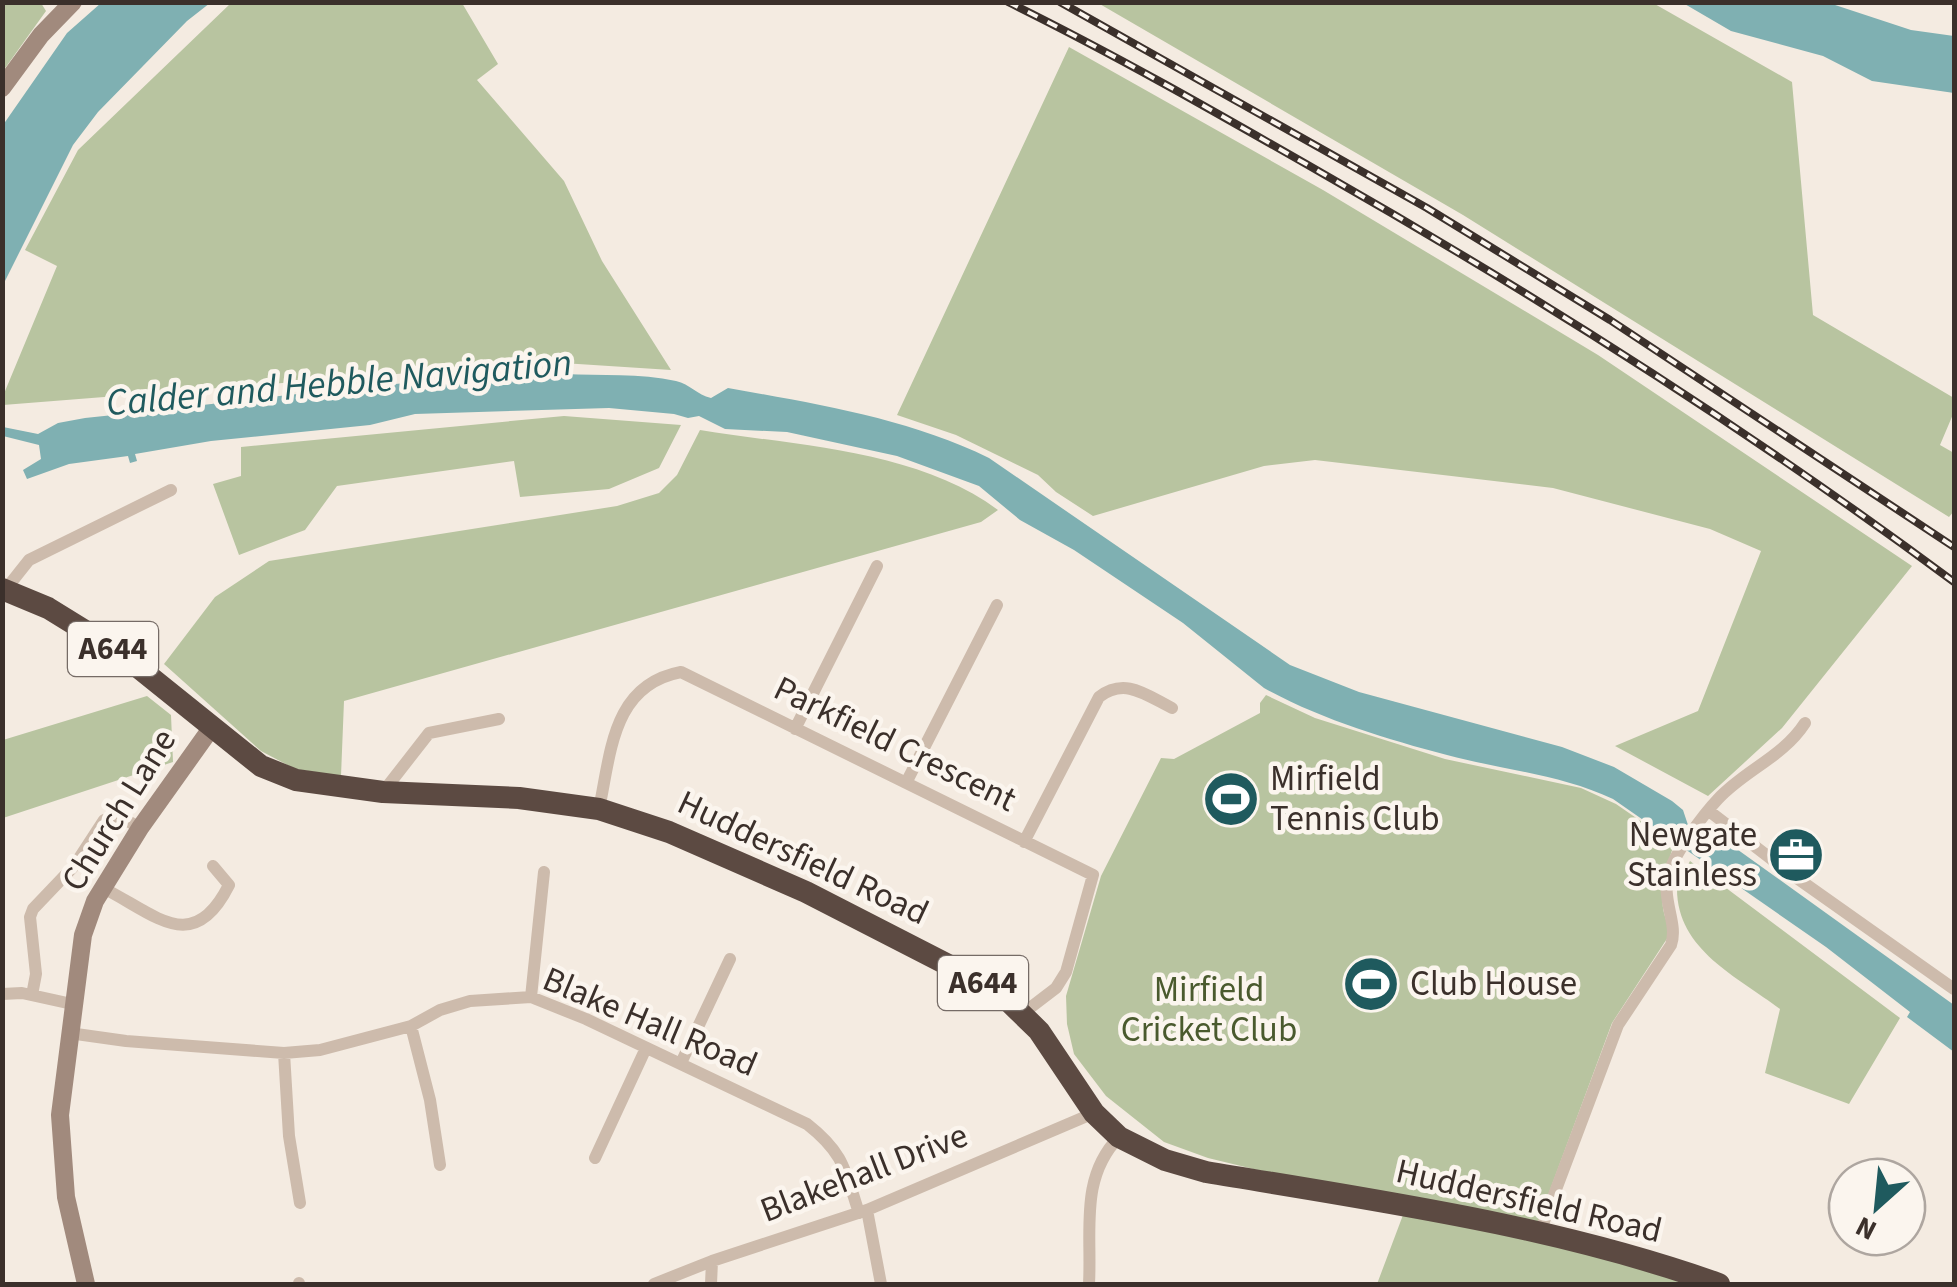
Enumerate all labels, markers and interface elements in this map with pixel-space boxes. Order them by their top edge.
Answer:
water label: Calder and Hebble Navigation [104,336,574,430]
road number: A644 [68,622,158,676]
street label: Parkfield Crescent [765,664,1025,824]
street label: Church Lane [49,719,189,901]
place label: Mirfield Tennis Club [1270,754,1440,844]
sports icon: Mirfield Tennis Club [1201,769,1261,829]
street label: Huddersfield Road [669,778,937,938]
place label: Newgate Stainless [1627,810,1757,900]
office icon: Newgate Stainless [1766,825,1826,885]
street label: Blake Hall Road [535,954,765,1090]
sports icon: Club House [1341,954,1401,1014]
road number: A644 [938,956,1028,1010]
place label: Club House [1410,959,1577,1009]
park label: Mirfield Cricket Club [1121,965,1297,1055]
street label: Blakehall Drive [753,1110,975,1236]
street label: Huddersfield Road [1391,1146,1667,1256]
north arrow [1827,1157,1927,1257]
text: N [1849,1206,1883,1250]

